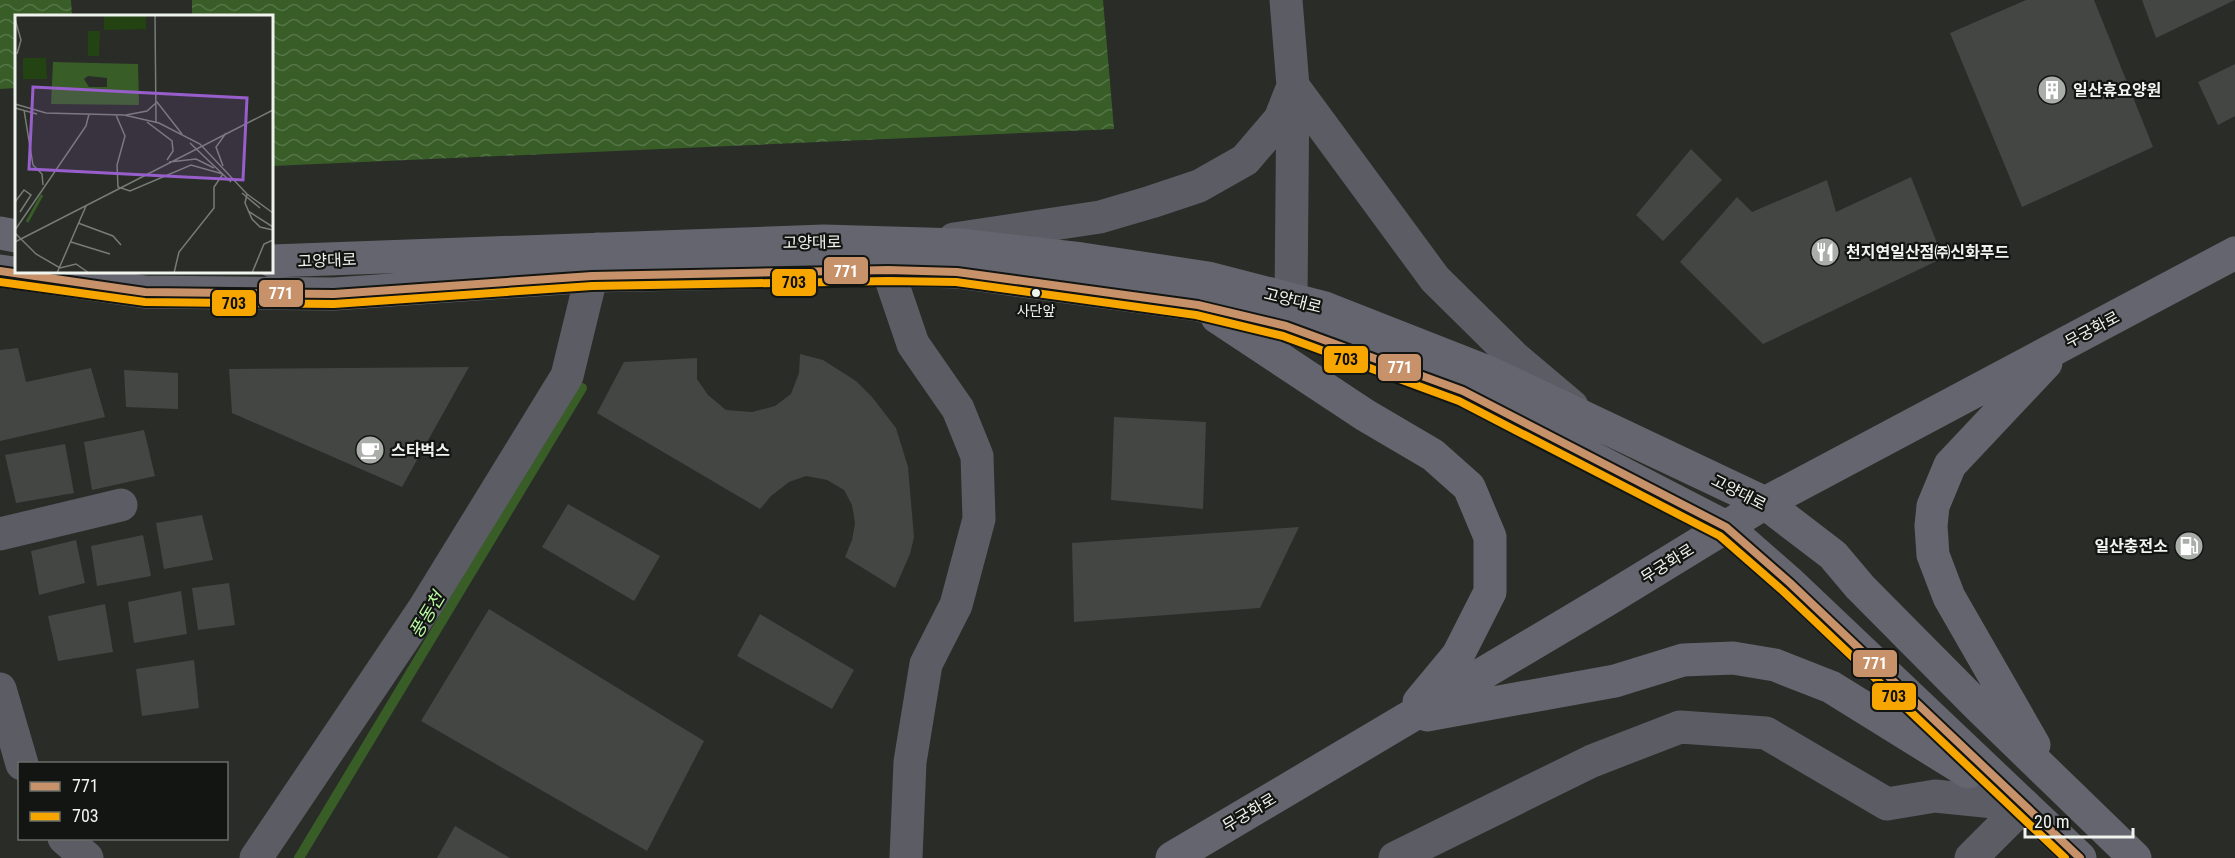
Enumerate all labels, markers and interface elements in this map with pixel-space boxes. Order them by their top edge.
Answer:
inset map [15,15,273,273]
building icon: 일산휴요양원 [2036,74,2068,106]
place label: 일산휴요양원 [2073,81,2161,100]
street label: 고양대로 [782,232,842,253]
restaurant icon: 천지연일산점㈜신화푸드 [1809,236,1841,268]
place label: 천지연일산점㈜신화푸드 [1846,243,2009,262]
street label: 고양대로 [297,250,357,271]
line badge: 771 [823,256,869,285]
text: 771 [834,262,858,281]
line badge: 703 [771,268,817,297]
text: 703 [782,273,806,292]
line badge: 771 [258,279,304,308]
text: 771 [269,284,293,303]
street label: 고양대로 [1262,284,1324,317]
marker: 사단앞 [1030,287,1042,299]
line badge: 703 [211,289,257,317]
text: 703 [222,294,246,313]
place label: 사단앞 [1017,303,1055,319]
street label: 무궁화로 [2062,307,2123,352]
line badge: 703 [1323,345,1369,374]
text: 703 [1334,350,1358,369]
line badge: 771 [1377,353,1422,382]
text: 771 [1388,358,1412,377]
cafe icon: 스타벅스 [354,434,386,466]
place label: 스타벅스 [391,441,450,460]
street label: 고양대로 [1708,471,1770,514]
fuel station icon: 일산충전소 [2173,530,2205,562]
place label: 일산충전소 [2094,537,2168,556]
street label: 무궁화로 [1637,540,1697,587]
water label: 풍동천 [405,586,450,641]
line badge: 771 [1852,649,1898,678]
text: 771 [1863,654,1887,673]
line badge: 703 [1871,682,1917,711]
text: 703 [1882,687,1906,706]
legend [18,762,228,840]
text: 771 [72,775,99,796]
street label: 무궁화로 [1219,789,1280,836]
scale bar [2025,801,2133,839]
text: 703 [72,805,99,826]
text: 20 m [2034,811,2069,832]

